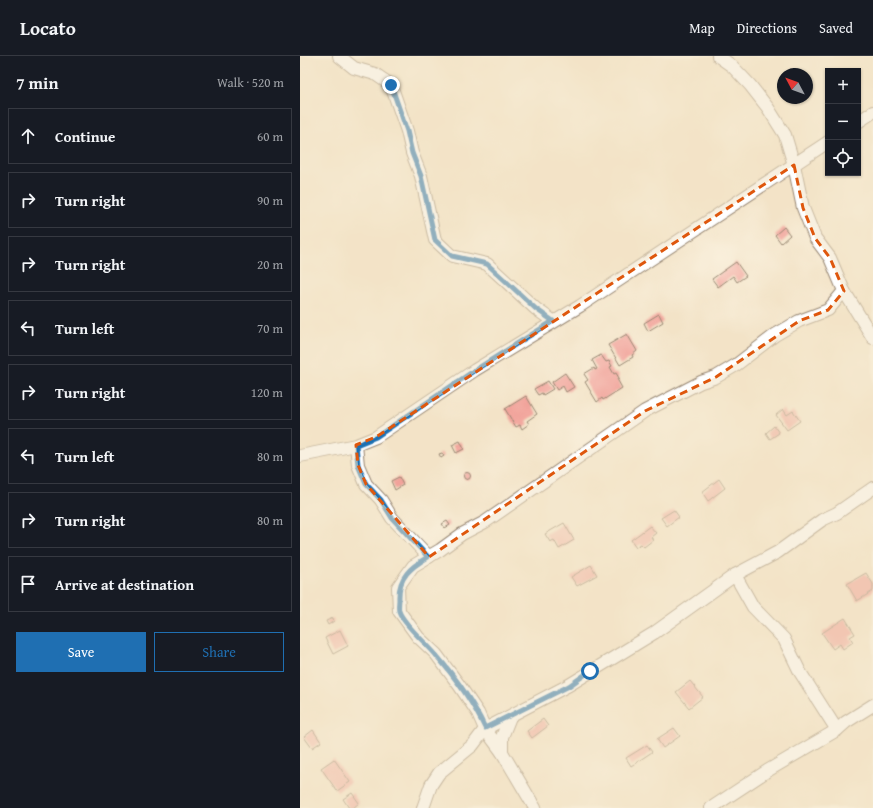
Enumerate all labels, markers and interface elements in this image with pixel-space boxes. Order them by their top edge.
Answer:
text: Locato [20,14,76,42]
text: Map [689,18,715,38]
text: Directions [737,18,797,38]
text: Saved [819,18,853,38]
north arrow [777,68,813,104]
map controls [825,68,861,176]
button: + [825,68,861,104]
text: 7 min [16,70,58,95]
text: Walk · 520 m [217,73,284,92]
route end [382,76,400,94]
button: − [825,104,861,140]
icon: ahead [17,125,39,147]
text: Continue [55,126,116,147]
text: 60 m [257,127,283,146]
button: locate [825,140,861,176]
icon: right [17,189,39,211]
text: Turn right [55,190,126,211]
text: 90 m [257,191,283,210]
icon: right [17,253,39,275]
text: Turn right [55,254,126,275]
text: 20 m [257,255,283,274]
icon: left [17,317,39,339]
text: Turn left [55,318,114,339]
text: 70 m [257,319,283,338]
icon: right [17,381,39,403]
text: Turn right [55,382,126,403]
text: 120 m [251,383,283,402]
icon: left [17,445,39,467]
text: Turn left [55,446,114,467]
text: 80 m [257,447,283,466]
icon: right [17,509,39,531]
text: Turn right [55,510,126,531]
text: 80 m [257,511,283,530]
icon: arrive [17,573,39,595]
text: Arrive at destination [55,574,194,595]
button: Save [16,632,146,672]
button: Share [154,632,284,672]
route start [581,662,599,680]

